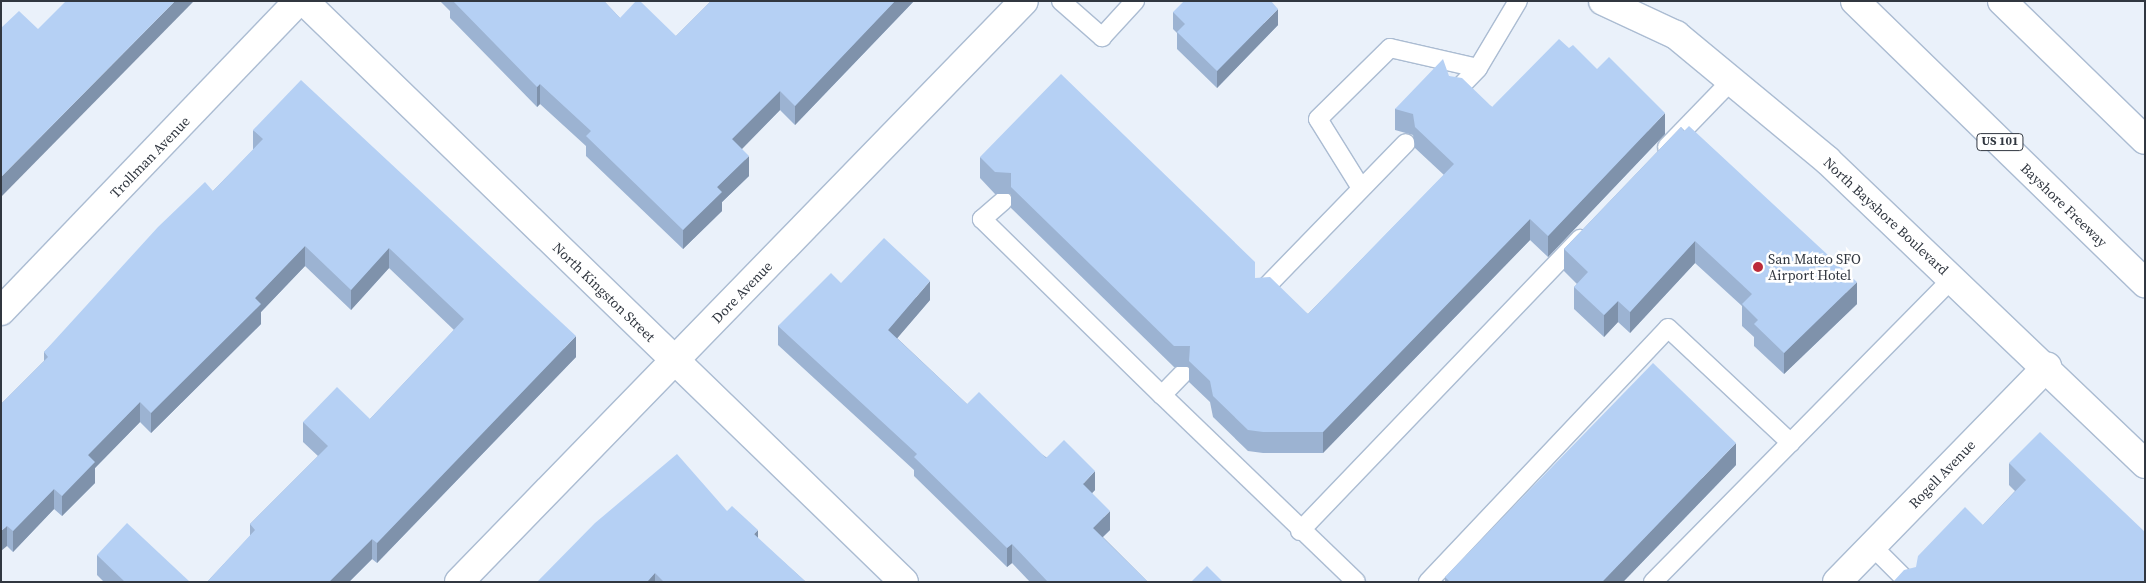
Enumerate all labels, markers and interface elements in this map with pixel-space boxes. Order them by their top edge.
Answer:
street label: Trollman Avenue [107,113,193,201]
road number: US 101 [1976,132,2024,152]
street label: North Bayshore Boulevard [1820,154,1952,278]
street label: Bayshore Freeway [2017,160,2111,250]
street label: North Kingston Street [549,239,659,345]
place label: San Mateo SFO Airport Hotel [1768,251,1861,284]
street label: Dore Avenue [708,257,776,327]
marker: San Mateo SFO Airport Hotel [1752,261,1764,273]
street label: Rogell Avenue [1905,436,1979,512]

